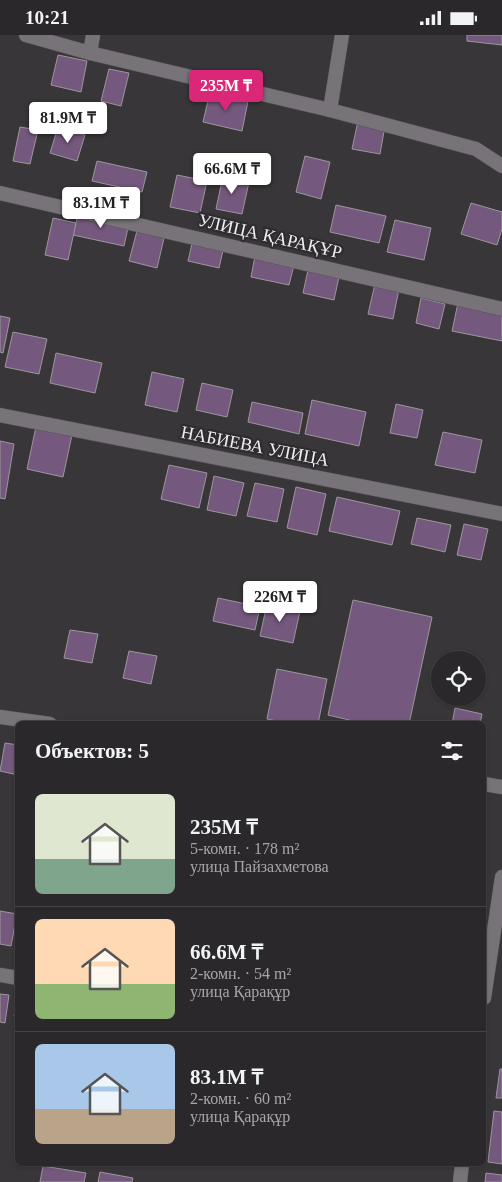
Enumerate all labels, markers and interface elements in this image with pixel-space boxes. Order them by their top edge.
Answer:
text: 10:21 [25,7,69,28]
pin: 235M ₸ [185,69,267,112]
text: 235M ₸ [200,77,252,94]
pin: 81.9M ₸ [22,101,114,144]
text: 81.9M ₸ [40,109,96,126]
pin: 66.6M ₸ [186,153,278,195]
text: 66.6M ₸ [204,160,260,177]
pin: 83.1M ₸ [55,187,147,229]
text: 83.1M ₸ [73,194,129,211]
street label: УЛИЦА ҚАРАҚҰР [196,210,344,262]
street label: НАБИЕВА УЛИЦА [179,422,331,470]
pin: 226M ₸ [239,581,321,623]
text: 226M ₸ [254,588,306,605]
map controls [431,651,486,706]
button: locate [431,651,486,706]
icon: filters [438,737,466,765]
text: Объектов: 5 [35,739,149,763]
icon: home [75,814,135,874]
text: 235M ₸ [190,815,258,839]
text: 5-комн. · 178 m² [190,840,299,857]
text: улица Пайзахметова [190,858,329,875]
icon: home [75,939,135,999]
text: 66.6M ₸ [190,940,263,964]
text: 2-комн. · 54 m² [190,965,291,982]
text: улица Қарақұр [190,983,290,1000]
icon: home [75,1064,135,1124]
text: 83.1M ₸ [190,1065,263,1089]
text: 2-комн. · 60 m² [190,1090,291,1107]
text: улица Қарақұр [190,1108,290,1125]

